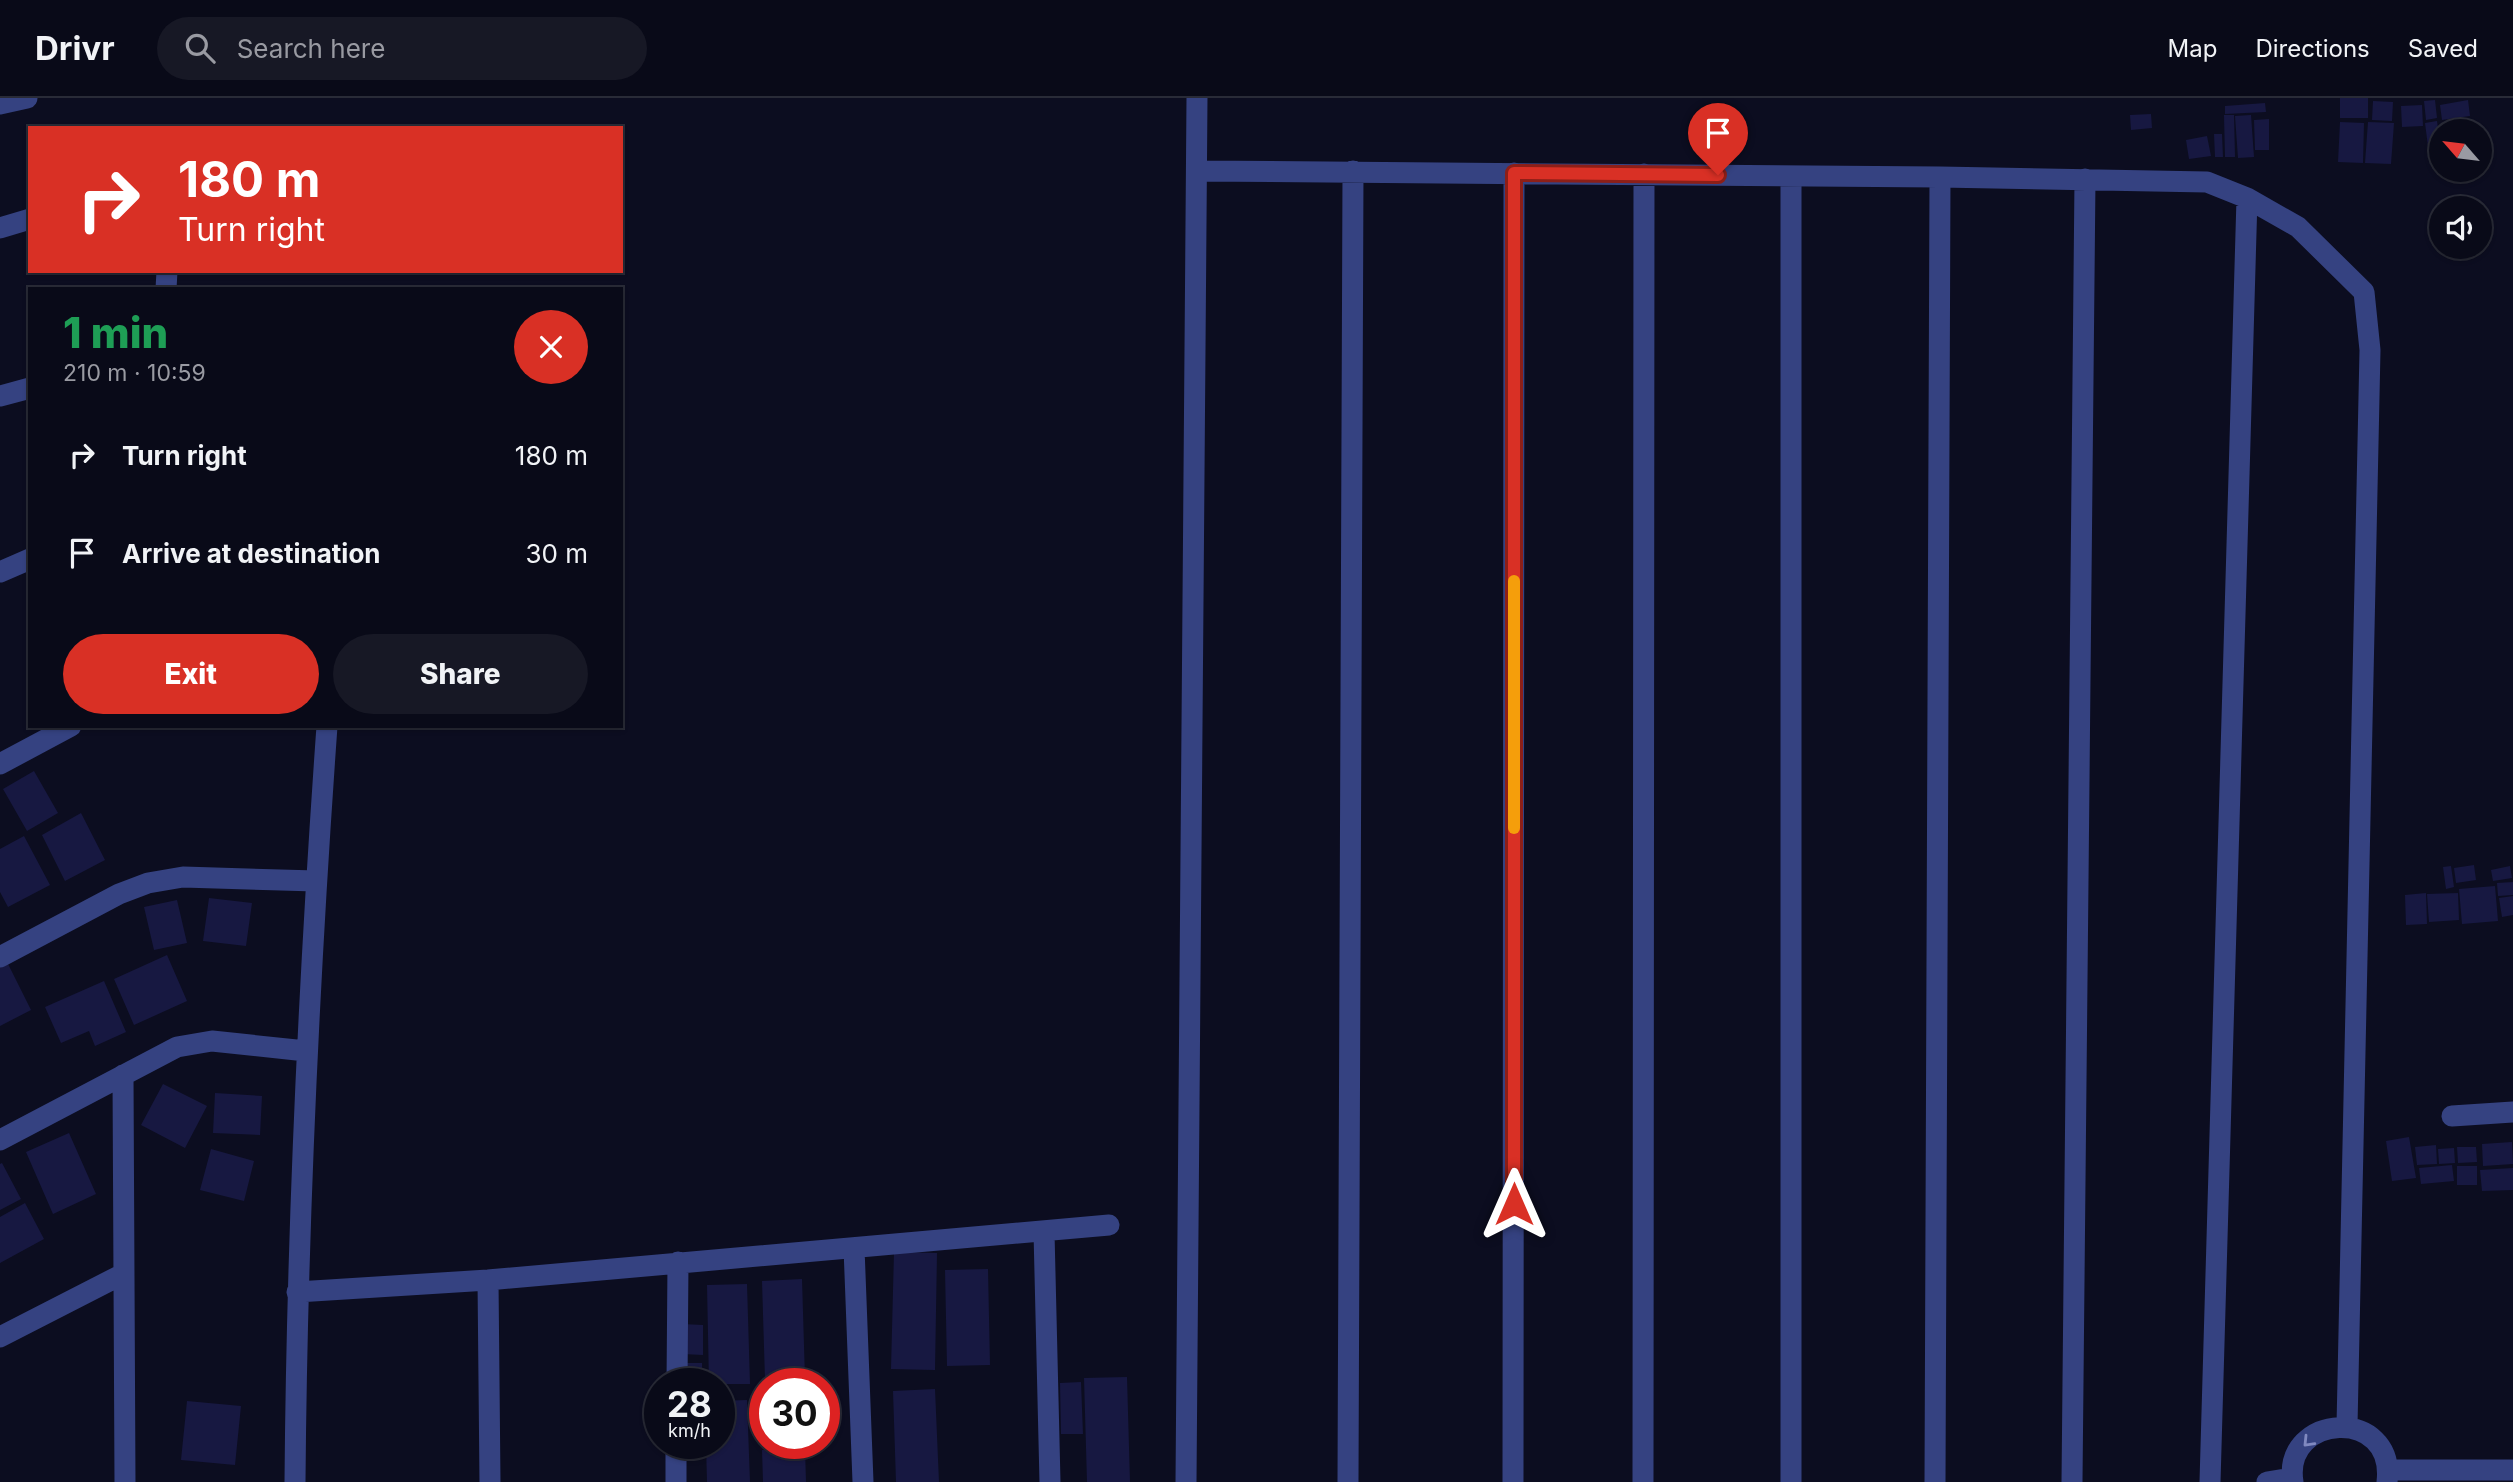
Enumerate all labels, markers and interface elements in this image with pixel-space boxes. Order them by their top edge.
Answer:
search box [157,17,647,80]
text: Drivr [35,28,115,68]
icon: search [181,29,219,67]
text: Search here [237,33,385,64]
text: Map [2168,34,2217,63]
text: Directions [2255,34,2370,63]
text: Saved [2408,34,2478,63]
pin [1688,103,1748,175]
icon: arrive [1699,114,1737,152]
north arrow [2429,119,2492,182]
map controls [2429,119,2492,259]
text: 180 m [178,150,320,209]
icon: right [63,154,154,245]
button: sound [2429,196,2492,259]
text: Turn right [178,210,325,249]
text: 1 min [63,307,168,358]
button: close [514,310,588,384]
text: 210 m · 10:59 [63,359,206,387]
icon: right [63,436,101,474]
text: Turn right [122,440,247,471]
text: 180 m [515,440,588,471]
icon: arrive [63,534,101,572]
text: Arrive at destination [122,538,381,569]
text: 30 m [525,538,588,569]
button: Exit [63,634,319,714]
button: Share [333,634,588,714]
position arrow [1477,1167,1551,1241]
speed limit sign: 30 [749,1368,840,1459]
text: 28 [667,1383,712,1425]
text: km/h [668,1420,711,1441]
one-way arrow [2303,1434,2316,1447]

